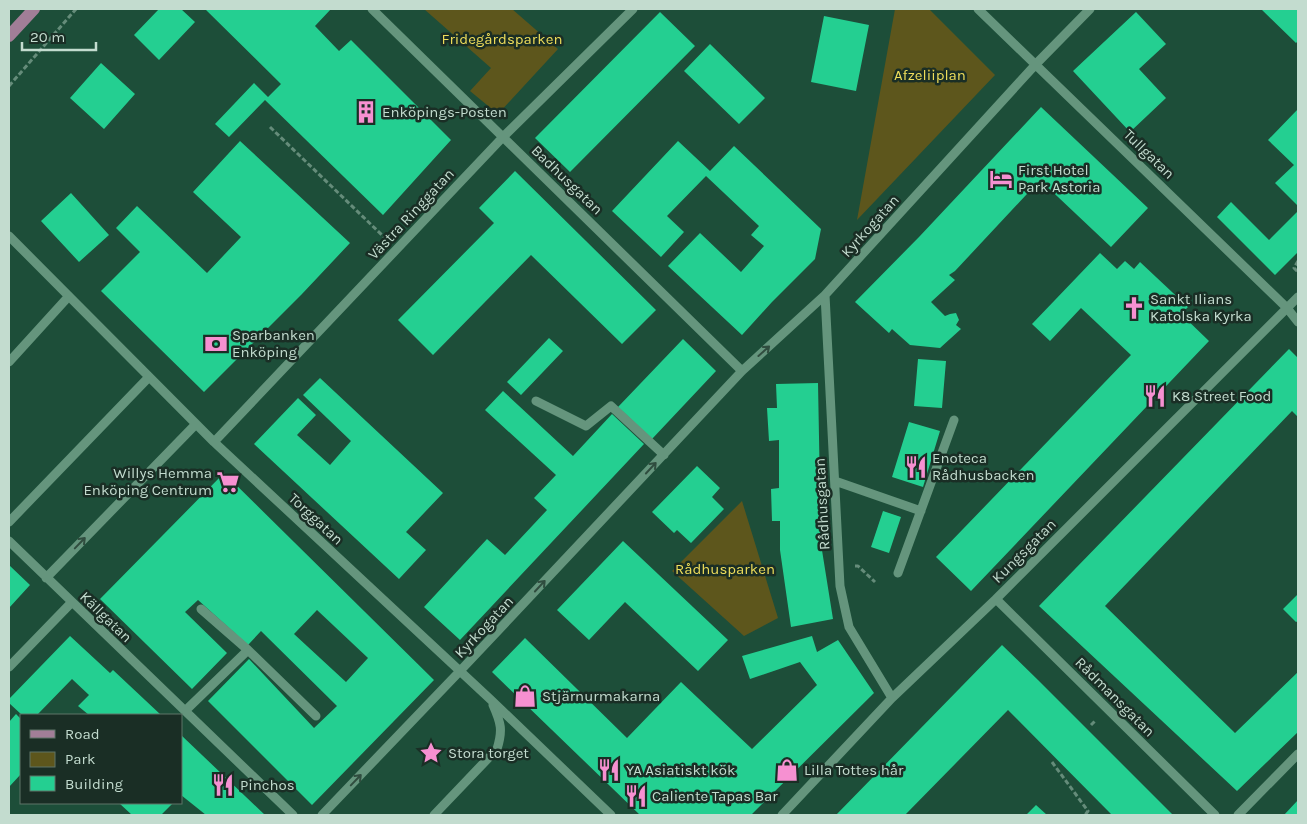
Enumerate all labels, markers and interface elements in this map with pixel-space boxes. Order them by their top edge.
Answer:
scale bar [22,20,96,52]
text: 20 m [30,28,65,46]
park label: Fridegårdsparken [442,30,562,48]
park label: Afzeliiplan [894,66,966,84]
building icon: Enköpings-Posten [353,99,379,125]
place label: Enköpings-Posten [382,103,507,121]
street label: Tullgatan [1120,125,1178,183]
street label: Badhusgatan [528,142,606,218]
place label: First Hotel Park Astoria [1018,161,1100,196]
street label: Västra Ringgatan [364,165,458,263]
hotel icon: First Hotel Park Astoria [988,166,1014,192]
street label: Kyrkogatan [837,191,903,261]
place label: Sankt Ilians Katolska Kyrka [1150,290,1252,325]
church icon: Sankt Ilians Katolska Kyrka [1121,295,1147,321]
place label: Sparbanken Enköping [232,326,315,361]
bank icon: Sparbanken Enköping [203,331,229,357]
one-way arrow [757,345,770,357]
restaurant icon: K8 Street Food [1142,383,1168,409]
place label: K8 Street Food [1172,387,1271,405]
place label: Enoteca Rådhusbacken [932,449,1034,484]
restaurant icon: Enoteca Rådhusbacken [903,454,929,480]
street label: Rådhusgatan [811,458,833,550]
one-way arrow [645,462,657,474]
place label: Willys Hemma Enköping Centrum [83,464,212,499]
supermarket icon: Willys Hemma Enköping Centrum [215,469,241,495]
street label: Torggatan [285,489,347,549]
street label: Kungsgatan [988,515,1060,587]
one-way arrow [74,536,86,549]
park label: Rådhusparken [675,560,775,578]
one-way arrow [534,580,546,593]
street label: Källgatan [76,588,136,646]
street label: Kyrkogatan [451,592,517,662]
street label: Rådmansgatan [1071,653,1159,741]
shop icon: Stjärnurmakarna [512,683,538,709]
place label: Stjärnurmakarna [542,687,660,705]
legend [20,714,182,804]
text: Road [65,725,100,743]
place icon: Stora torget [418,740,444,766]
place label: Stora torget [448,744,529,762]
text: Park [65,750,95,768]
restaurant icon: YA Asiatiskt kök [596,757,622,783]
shop icon: Lilla Tottes hår [774,757,800,783]
place label: YA Asiatiskt kök [626,761,735,779]
place label: Lilla Tottes hår [804,761,904,779]
restaurant icon: Pinchos [210,772,236,798]
one-way arrow [349,774,362,786]
text: Building [65,775,123,793]
place label: Pinchos [240,776,295,794]
restaurant icon: Caliente Tapas Bar [623,783,649,809]
place label: Caliente Tapas Bar [652,787,778,805]

